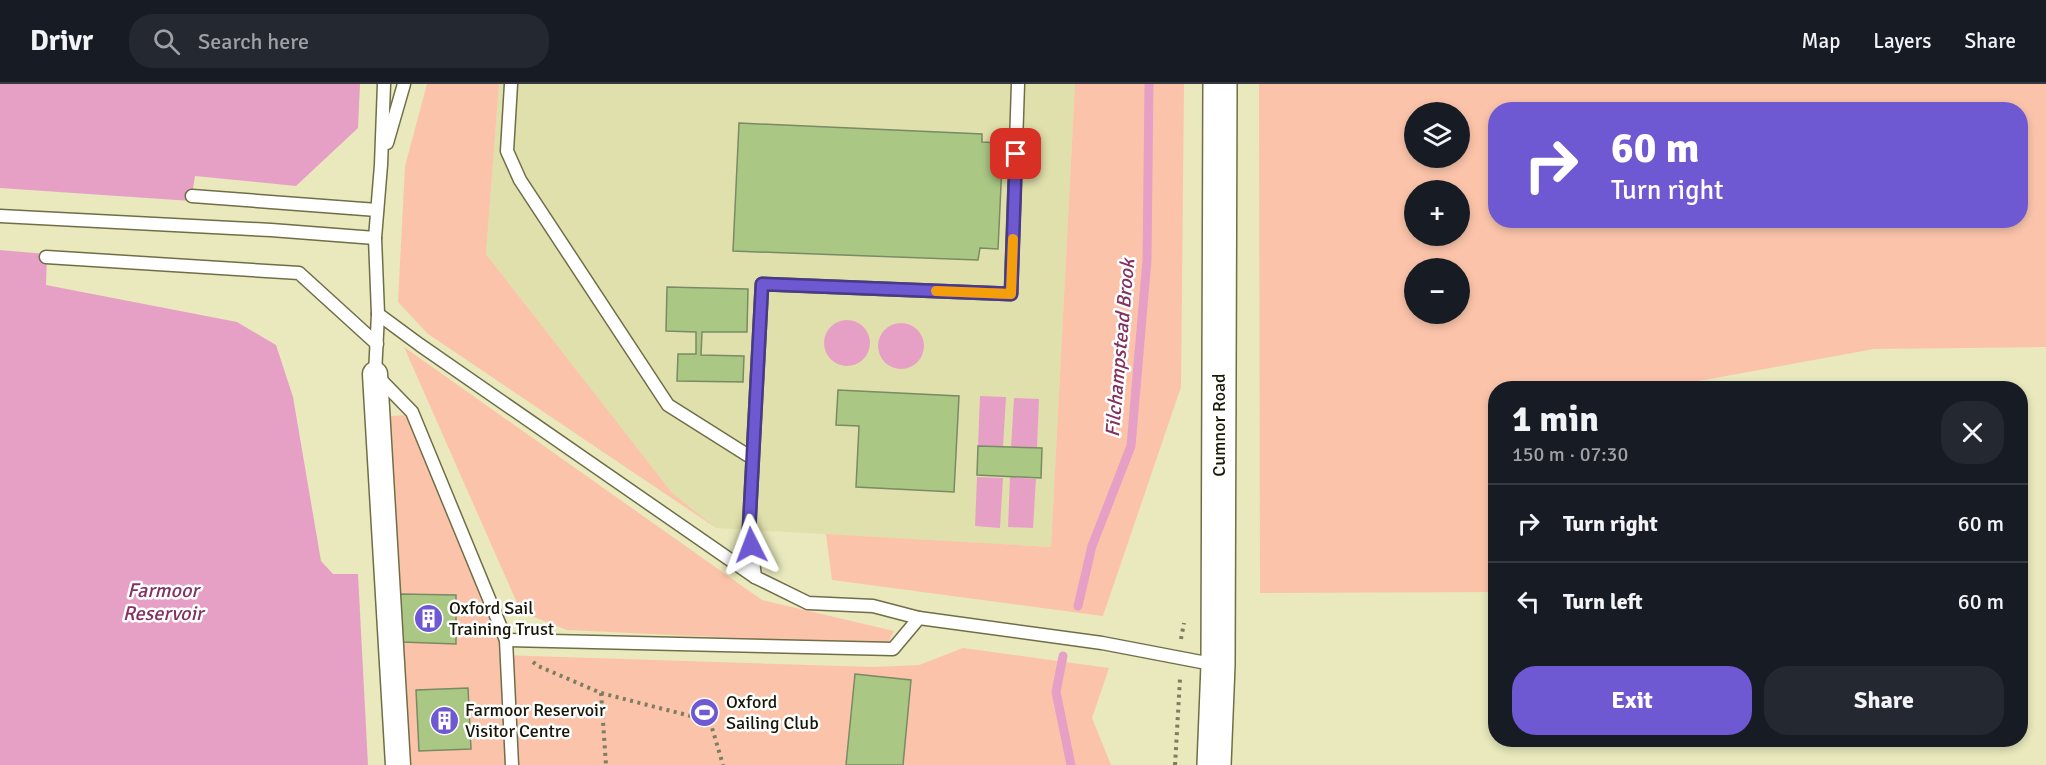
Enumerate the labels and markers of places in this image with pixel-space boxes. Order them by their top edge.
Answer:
pin [990,128,1041,179]
place label: Oxford Sail Training Trust [449,597,554,640]
building icon: Oxford Sail Training Trust [412,602,444,634]
place label: Oxford Sailing Club [726,691,819,734]
sports icon: Oxford Sailing Club [689,696,721,728]
place label: Farmoor Reservoir Visitor Centre [465,699,606,742]
building icon: Farmoor Reservoir Visitor Centre [428,704,460,736]

